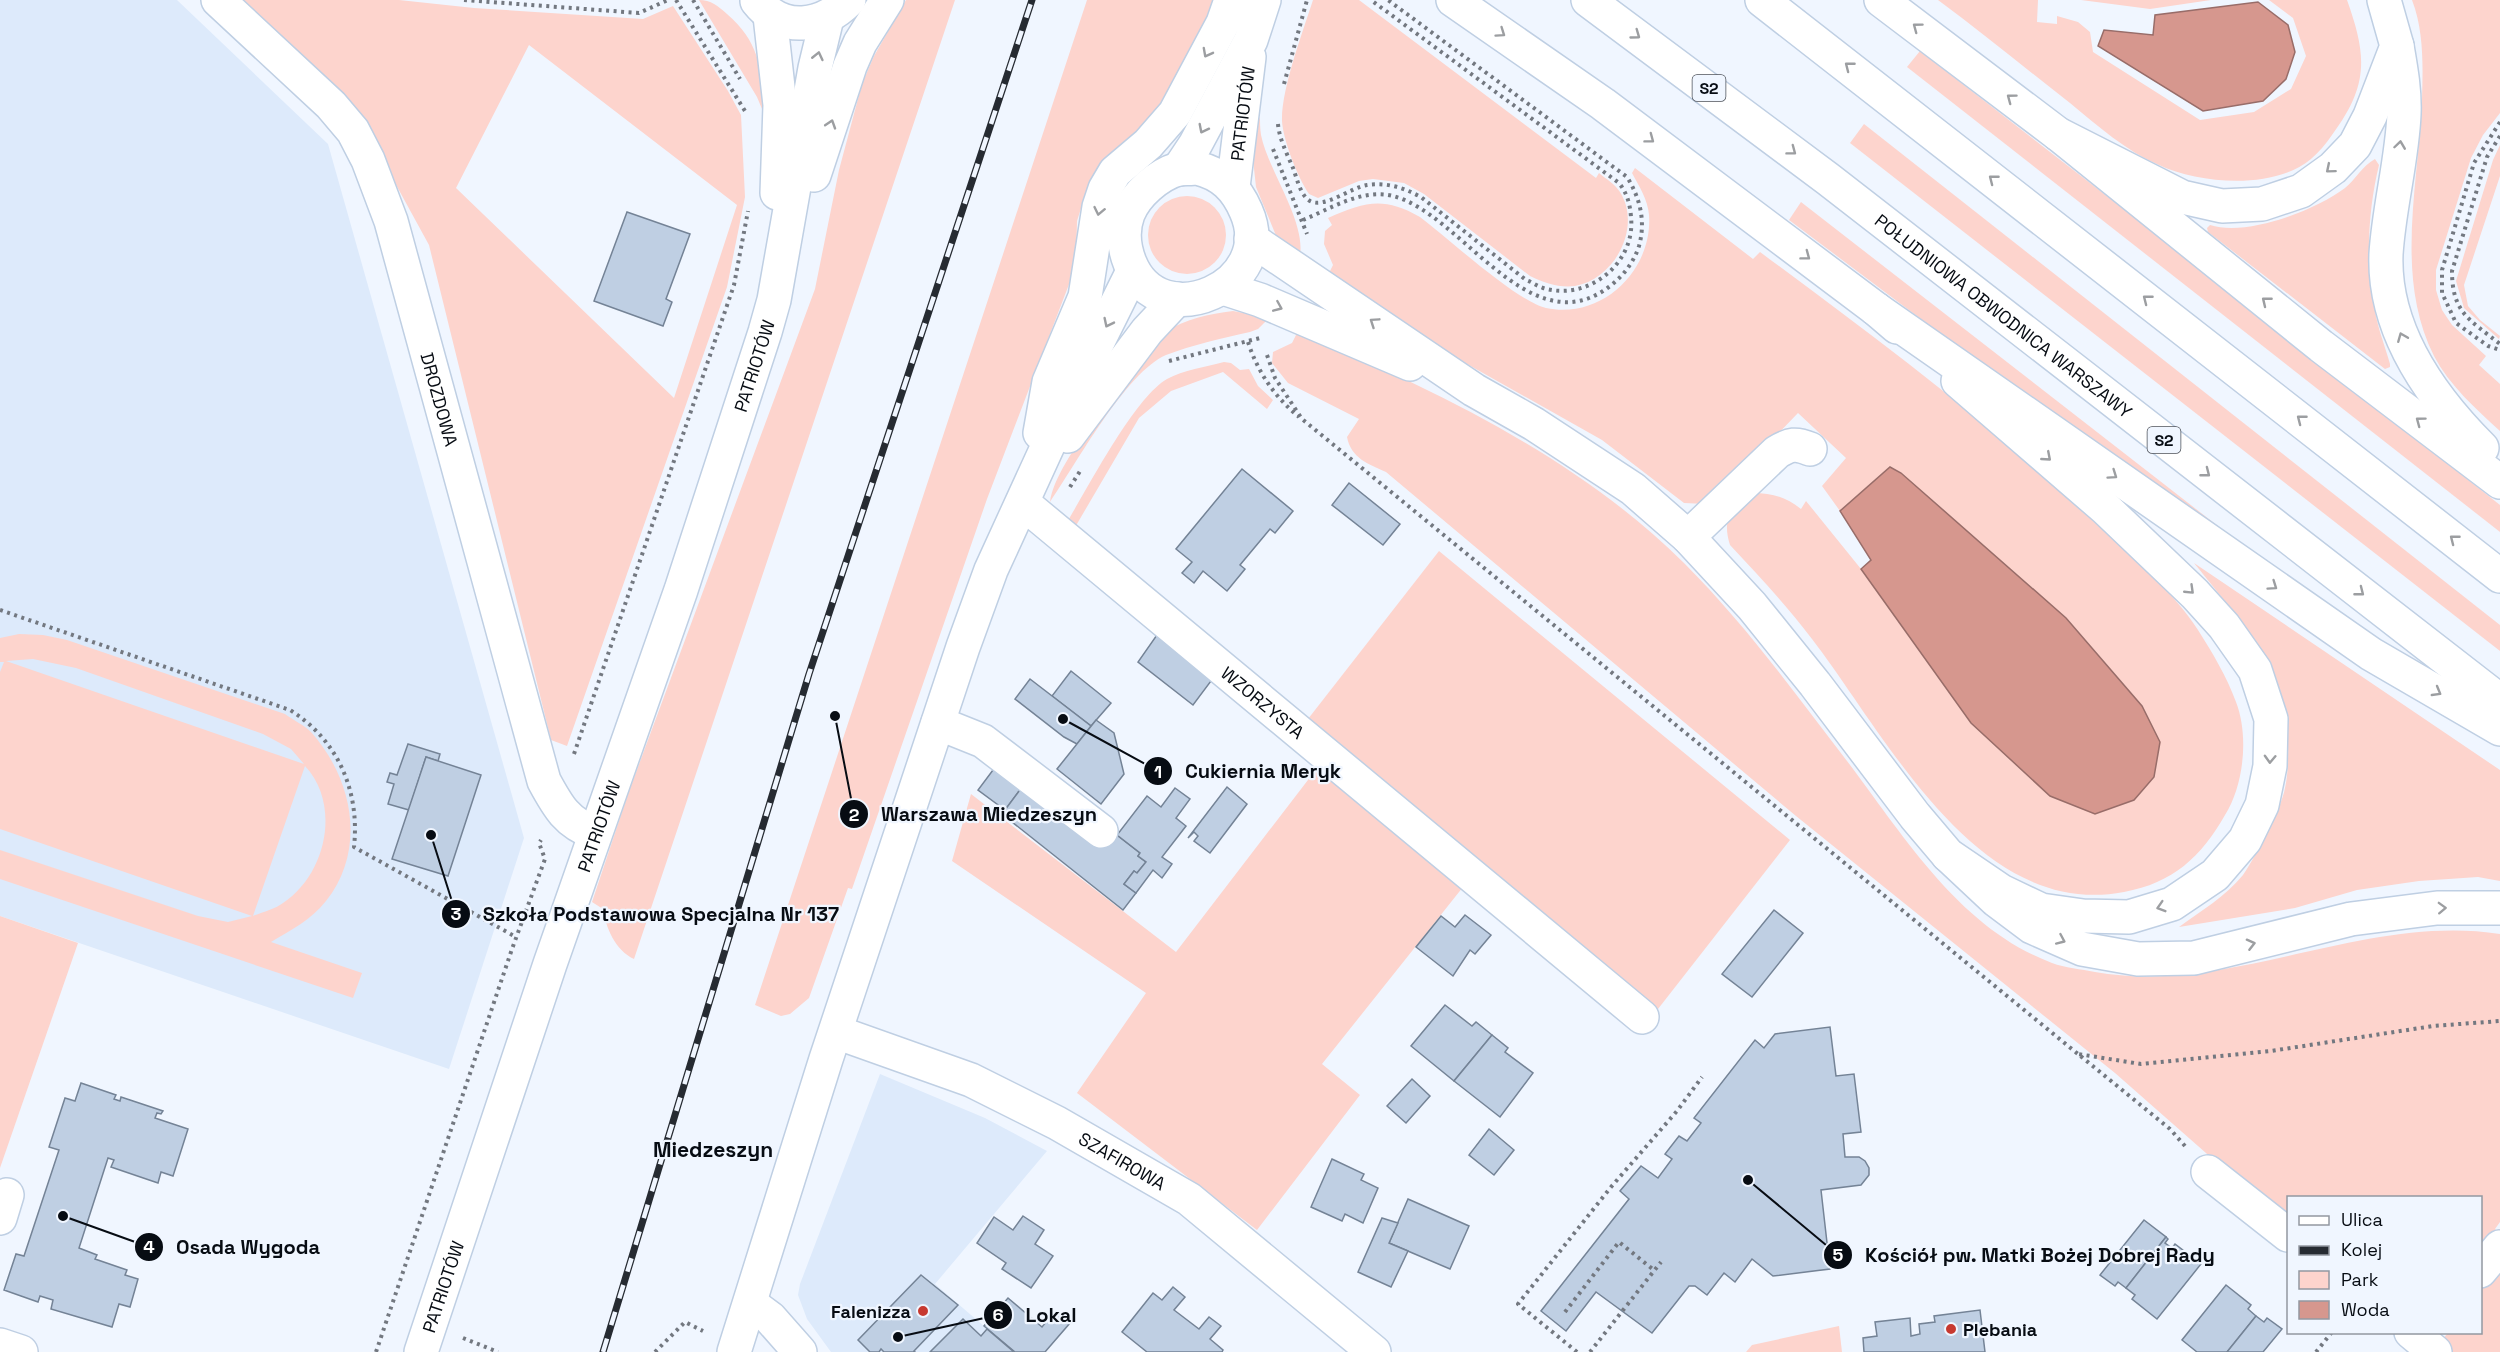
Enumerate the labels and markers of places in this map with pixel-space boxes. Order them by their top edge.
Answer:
callout: Cukiernia Meryk [1143,752,1353,790]
callout: Warszawa Miedzeszyn [839,795,1109,833]
callout: Szkoła Podstawowa Specjalna Nr 137 [441,895,852,933]
callout: Osada Wygoda [134,1228,332,1266]
callout: Kościół pw. Matki Bożej Dobrej Rady [1823,1236,2227,1274]
callout: Lokal [983,1296,1089,1334]
place label: Falenizza [831,1300,912,1323]
marker: Falenizza [916,1304,930,1318]
place label: Plebania [1963,1318,2038,1341]
marker: Plebania [1944,1322,1958,1336]

